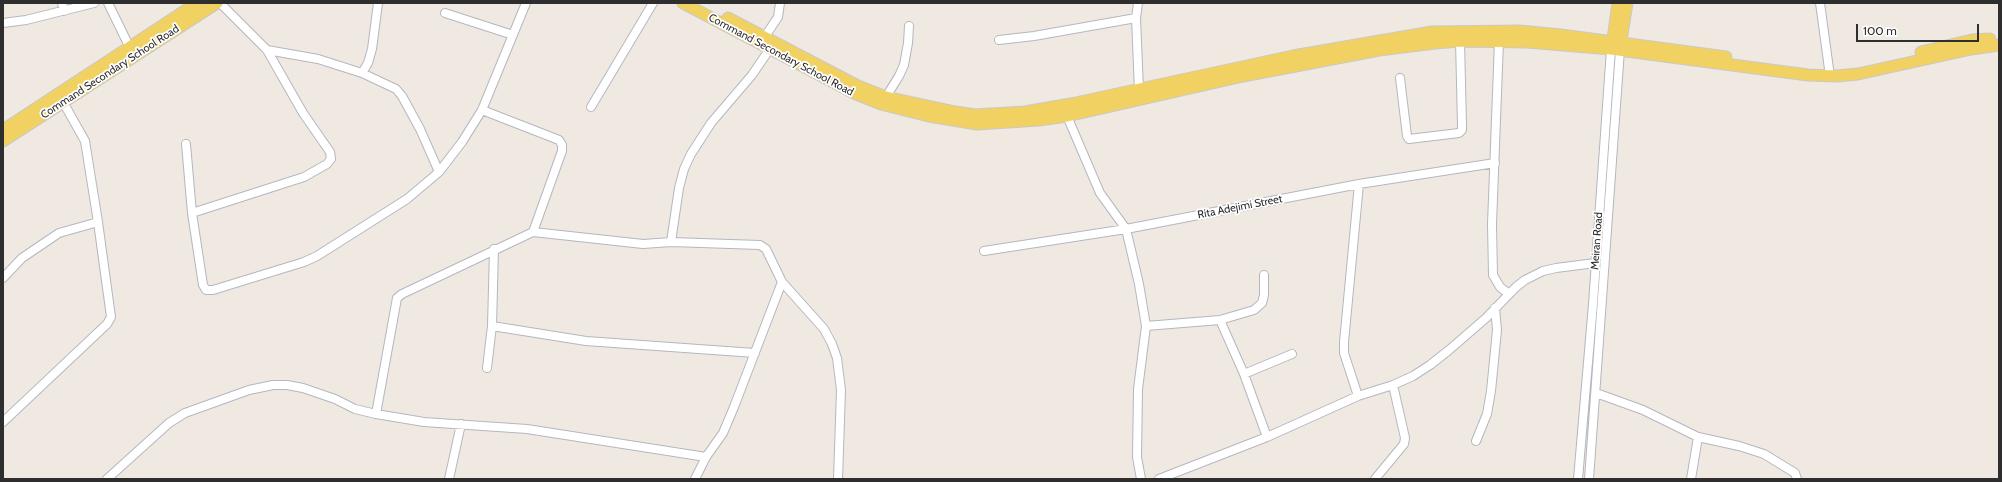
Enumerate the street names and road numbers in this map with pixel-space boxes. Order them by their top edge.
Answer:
street label: Command Secondary School Road [706,11,856,99]
street label: Command Secondary School Road [38,22,182,122]
street label: Rita Adejimi Street [1196,192,1284,222]
street label: Meiran Road [1588,212,1606,270]

